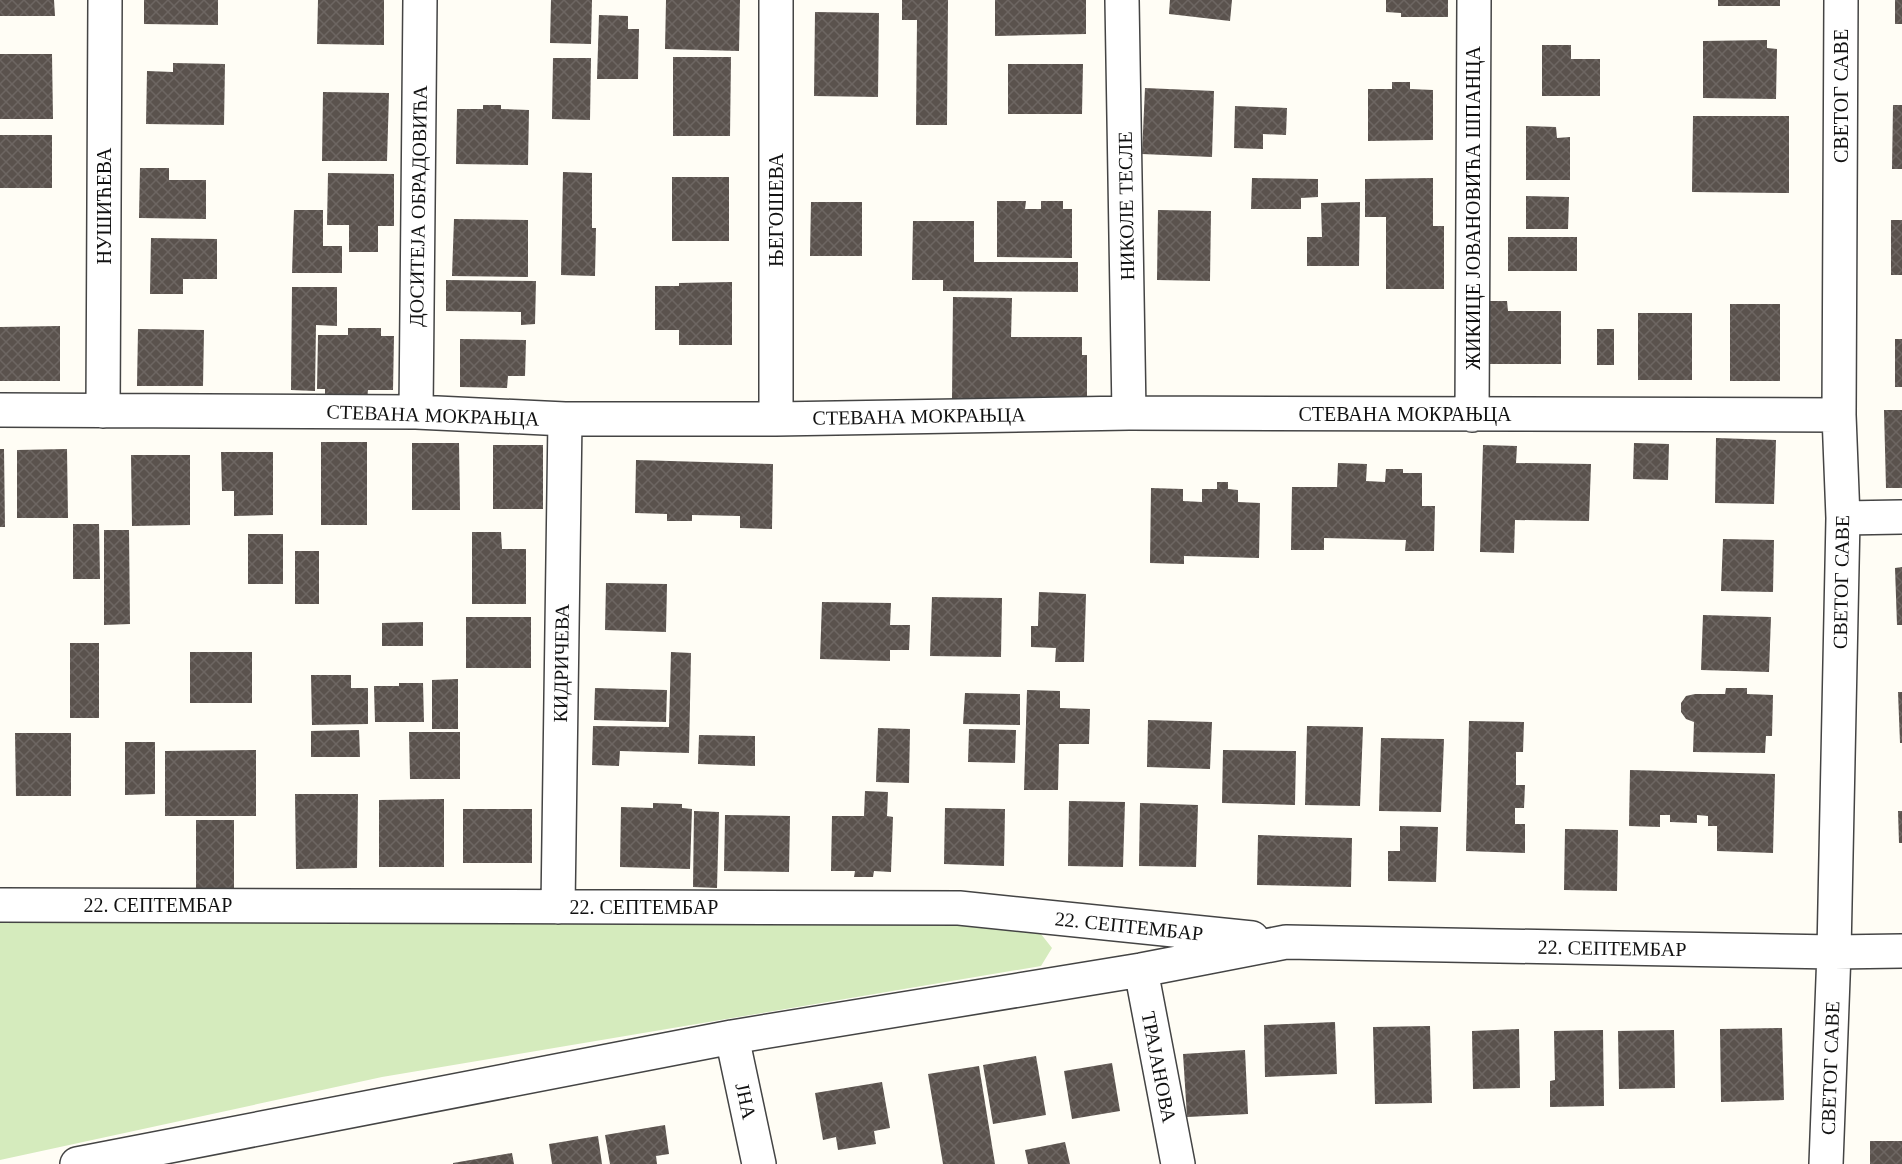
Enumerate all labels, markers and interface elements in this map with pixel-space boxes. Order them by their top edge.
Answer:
street label: СВЕТОГ САВЕ [1830,29,1852,163]
street label: ЖИКИЦЕ ЈОВАНОВИЋА ШПАНЦА [1462,46,1485,370]
street label: ДОСИТЕЈА ОБРАДОВИЋА [405,84,432,327]
street label: НИКОЛЕ ТЕСЛЕ [1114,131,1138,281]
street label: НУШИЋЕВА [93,147,115,264]
street label: ЊЕГОШЕВА [765,152,787,267]
street label: СТЕВАНА МОКРАЊЦА [326,400,540,431]
street label: СТЕВАНА МОКРАЊЦА [812,403,1026,430]
street label: СТЕВАНА МОКРАЊЦА [1298,403,1512,426]
street label: СВЕТОГ САВЕ [1829,515,1853,649]
street label: КИДРИЧЕВА [549,603,574,723]
street label: 22. СЕПТЕМБАР [83,894,233,916]
street label: 22. СЕПТЕМБАР [569,896,719,918]
street label: 22. СЕПТЕМБАР [1054,907,1204,945]
street label: 22. СЕПТЕМБАР [1537,936,1687,960]
street label: СВЕТОГ САВЕ [1817,1001,1843,1135]
street label: ТРАЈАНОВА [1137,1010,1181,1125]
street label: ЈНА [731,1081,761,1122]

